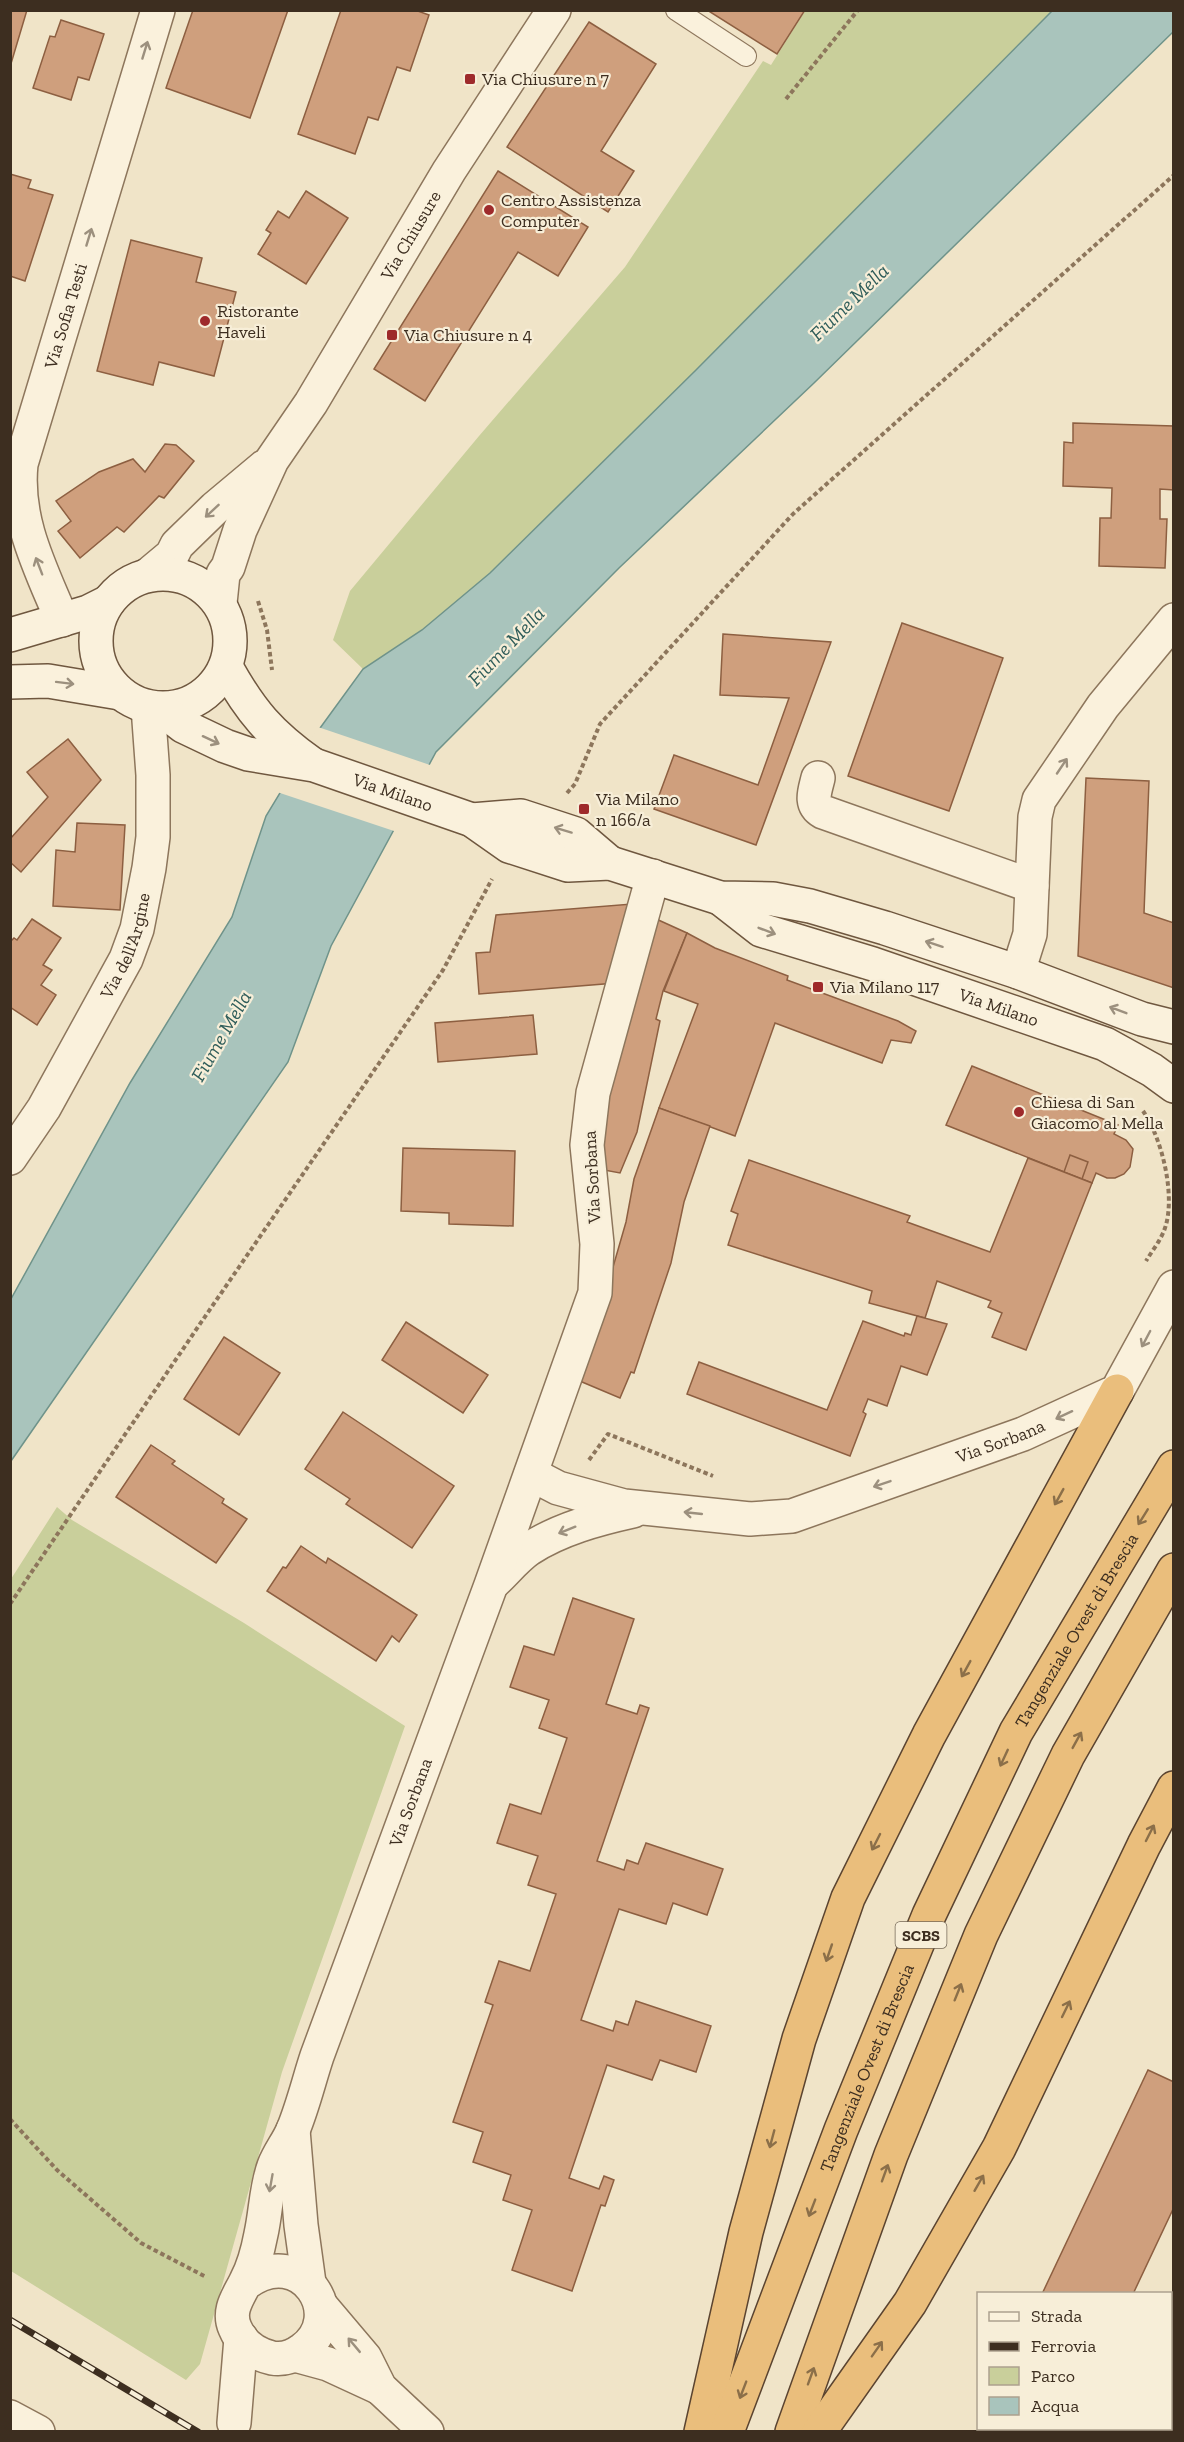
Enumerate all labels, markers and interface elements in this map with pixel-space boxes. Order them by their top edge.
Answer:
one-way arrow [141,41,152,60]
place label: Via Chiusure n 7 [481,68,609,90]
marker: Via Chiusure n 7 [463,72,477,86]
street label: Via Chiusure [375,187,446,285]
place label: Centro Assistenza Computer [501,189,642,232]
marker: Centro Assistenza Computer [482,203,496,217]
one-way arrow [84,228,95,247]
water label: Fiume Mella [805,259,893,345]
street label: Via Sofia Testi [39,261,92,372]
place label: Ristorante Haveli [217,300,299,343]
marker: Ristorante Haveli [198,314,212,328]
place label: Via Chiusure n 4 [403,324,532,346]
marker: Via Chiusure n 4 [385,328,399,342]
one-way arrow [204,504,219,518]
one-way arrow [33,557,44,576]
water label: Fiume Mella [463,602,549,690]
one-way arrow [55,678,75,689]
one-way arrow [201,734,219,746]
one-way arrow [1056,758,1068,775]
street label: Via Milano [349,768,436,816]
place label: Via Milano n 166/a [595,788,679,831]
marker: Via Milano n 166/a [577,802,591,816]
one-way arrow [554,824,573,835]
street label: Via dell'Argine [95,891,155,1003]
one-way arrow [758,926,776,937]
one-way arrow [925,938,944,949]
place label: Via Milano 117 [829,976,940,998]
marker: Via Milano 117 [811,980,825,994]
street label: Via Milano [955,983,1042,1031]
water label: Fiume Mella [186,987,256,1085]
one-way arrow [1109,1004,1128,1015]
place label: Chiesa di San Giacomo al Mella [1031,1091,1164,1134]
marker: Chiesa di San Giacomo al Mella [1012,1105,1026,1119]
street label: Via Sorbana [579,1130,605,1225]
one-way arrow [1140,1329,1151,1347]
one-way arrow [1056,1410,1074,1422]
street label: Via Sorbana [952,1414,1049,1468]
one-way arrow [873,1479,892,1490]
one-way arrow [1053,1488,1064,1506]
one-way arrow [683,1507,703,1518]
one-way arrow [1136,1508,1148,1525]
one-way arrow [559,1525,577,1536]
street label: Tangenziale Ovest di Brescia [1010,1529,1143,1732]
one-way arrow [960,1659,971,1677]
one-way arrow [1071,1732,1083,1749]
one-way arrow [997,1749,1009,1767]
street label: Via Sorbana [384,1755,437,1851]
one-way arrow [1144,1825,1156,1842]
one-way arrow [870,1832,881,1850]
road number: SCBS [896,1922,946,1948]
one-way arrow [822,1943,833,1962]
street label: Tangenziale Ovest di Brescia [815,1960,919,2175]
one-way arrow [953,1984,964,2002]
one-way arrow [1060,2000,1072,2018]
one-way arrow [765,2129,777,2148]
one-way arrow [880,2164,891,2183]
one-way arrow [265,2173,276,2193]
one-way arrow [973,2175,985,2192]
one-way arrow [805,2198,816,2217]
legend [977,2292,1172,2430]
text: Strada [1031,2305,1082,2327]
text: Ferrovia [1031,2335,1096,2357]
one-way arrow [347,2337,360,2353]
one-way arrow [871,2342,883,2358]
text: Parco [1031,2365,1075,2387]
one-way arrow [807,2368,818,2386]
one-way arrow [737,2380,748,2399]
text: Acqua [1031,2395,1079,2417]

